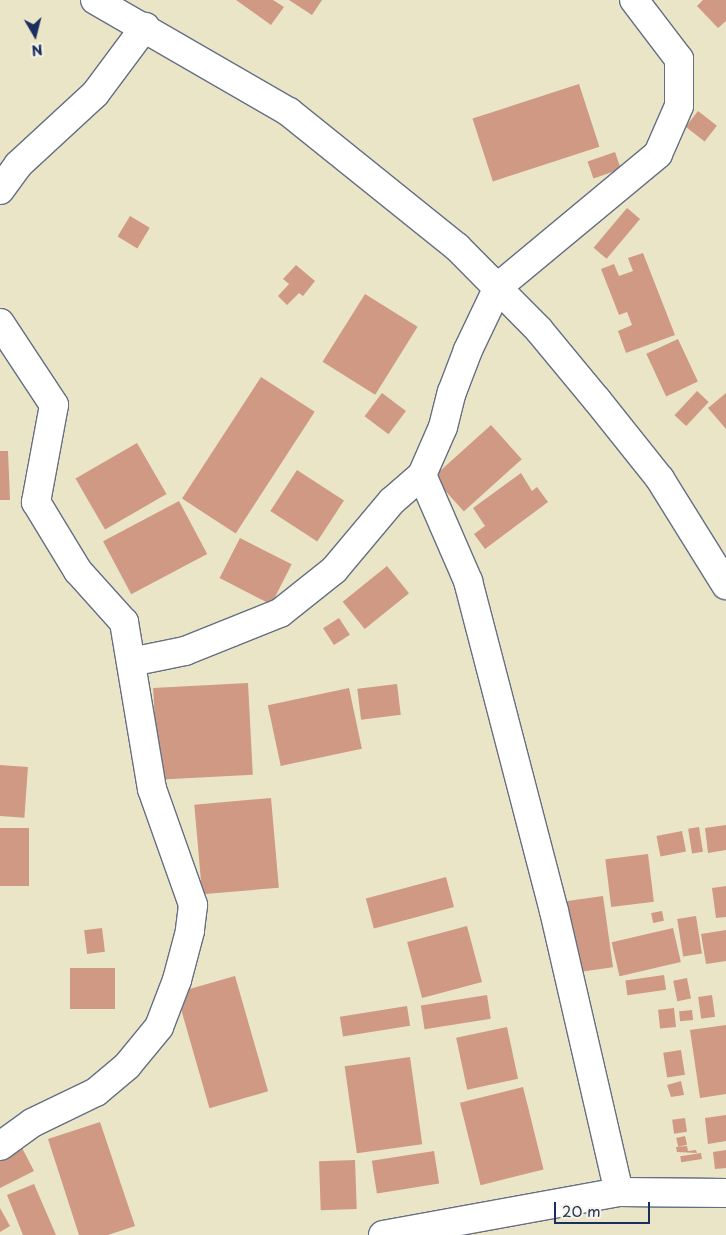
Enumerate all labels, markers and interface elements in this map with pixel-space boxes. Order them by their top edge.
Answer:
north arrow [10,10,60,60]
text: N [30,39,44,62]
scale bar [556,1192,652,1224]
text: 20 m [562,1199,601,1222]

